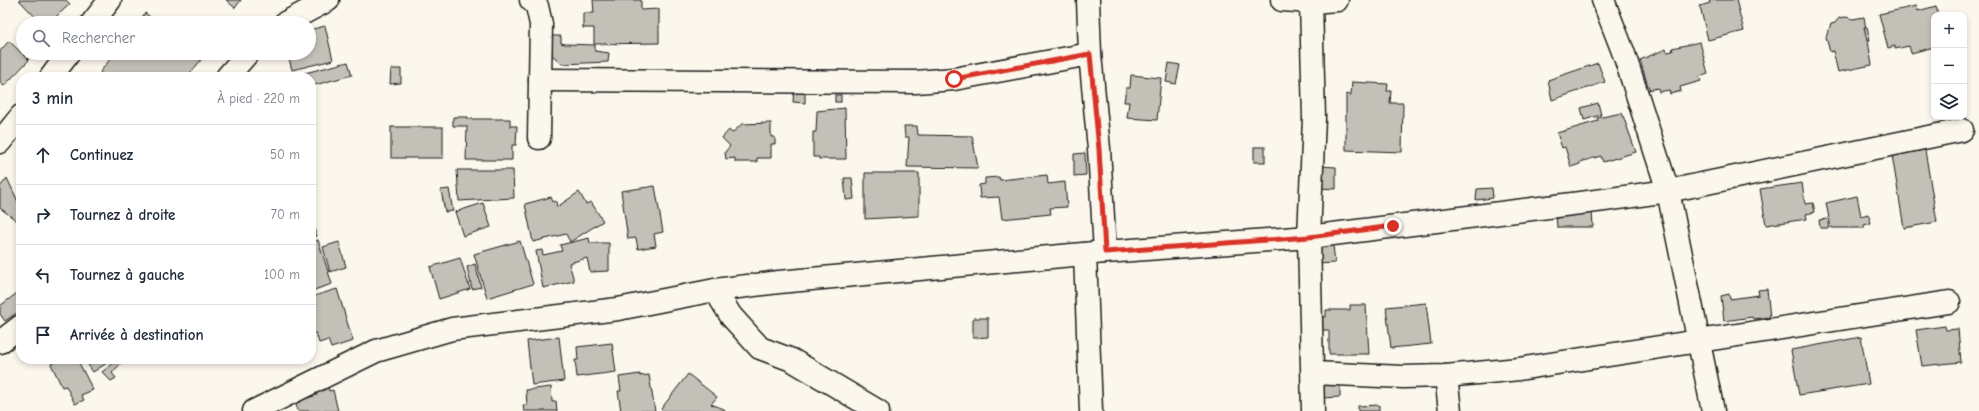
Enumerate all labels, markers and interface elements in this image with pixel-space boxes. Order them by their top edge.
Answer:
map controls [1931,12,1967,120]
button: + [1931,12,1967,48]
search box [16,16,316,60]
icon: search [30,27,52,49]
text: Rechercher [62,29,135,47]
button: − [1931,48,1967,84]
route start [945,70,963,88]
button: layers [1931,84,1967,120]
text: 3 min [32,89,73,108]
text: À pied · 220 m [217,91,300,106]
icon: ahead [32,144,54,166]
text: Continuez [70,146,133,164]
text: 50 m [270,147,300,162]
icon: right [32,204,54,226]
text: Tournez à droite [70,206,175,224]
text: 70 m [271,207,300,222]
route end [1384,217,1402,235]
icon: left [32,264,54,286]
text: Tournez à gauche [70,266,184,284]
text: 100 m [264,267,300,282]
icon: arrive [32,324,54,346]
text: Arrivée à destination [70,326,204,344]

